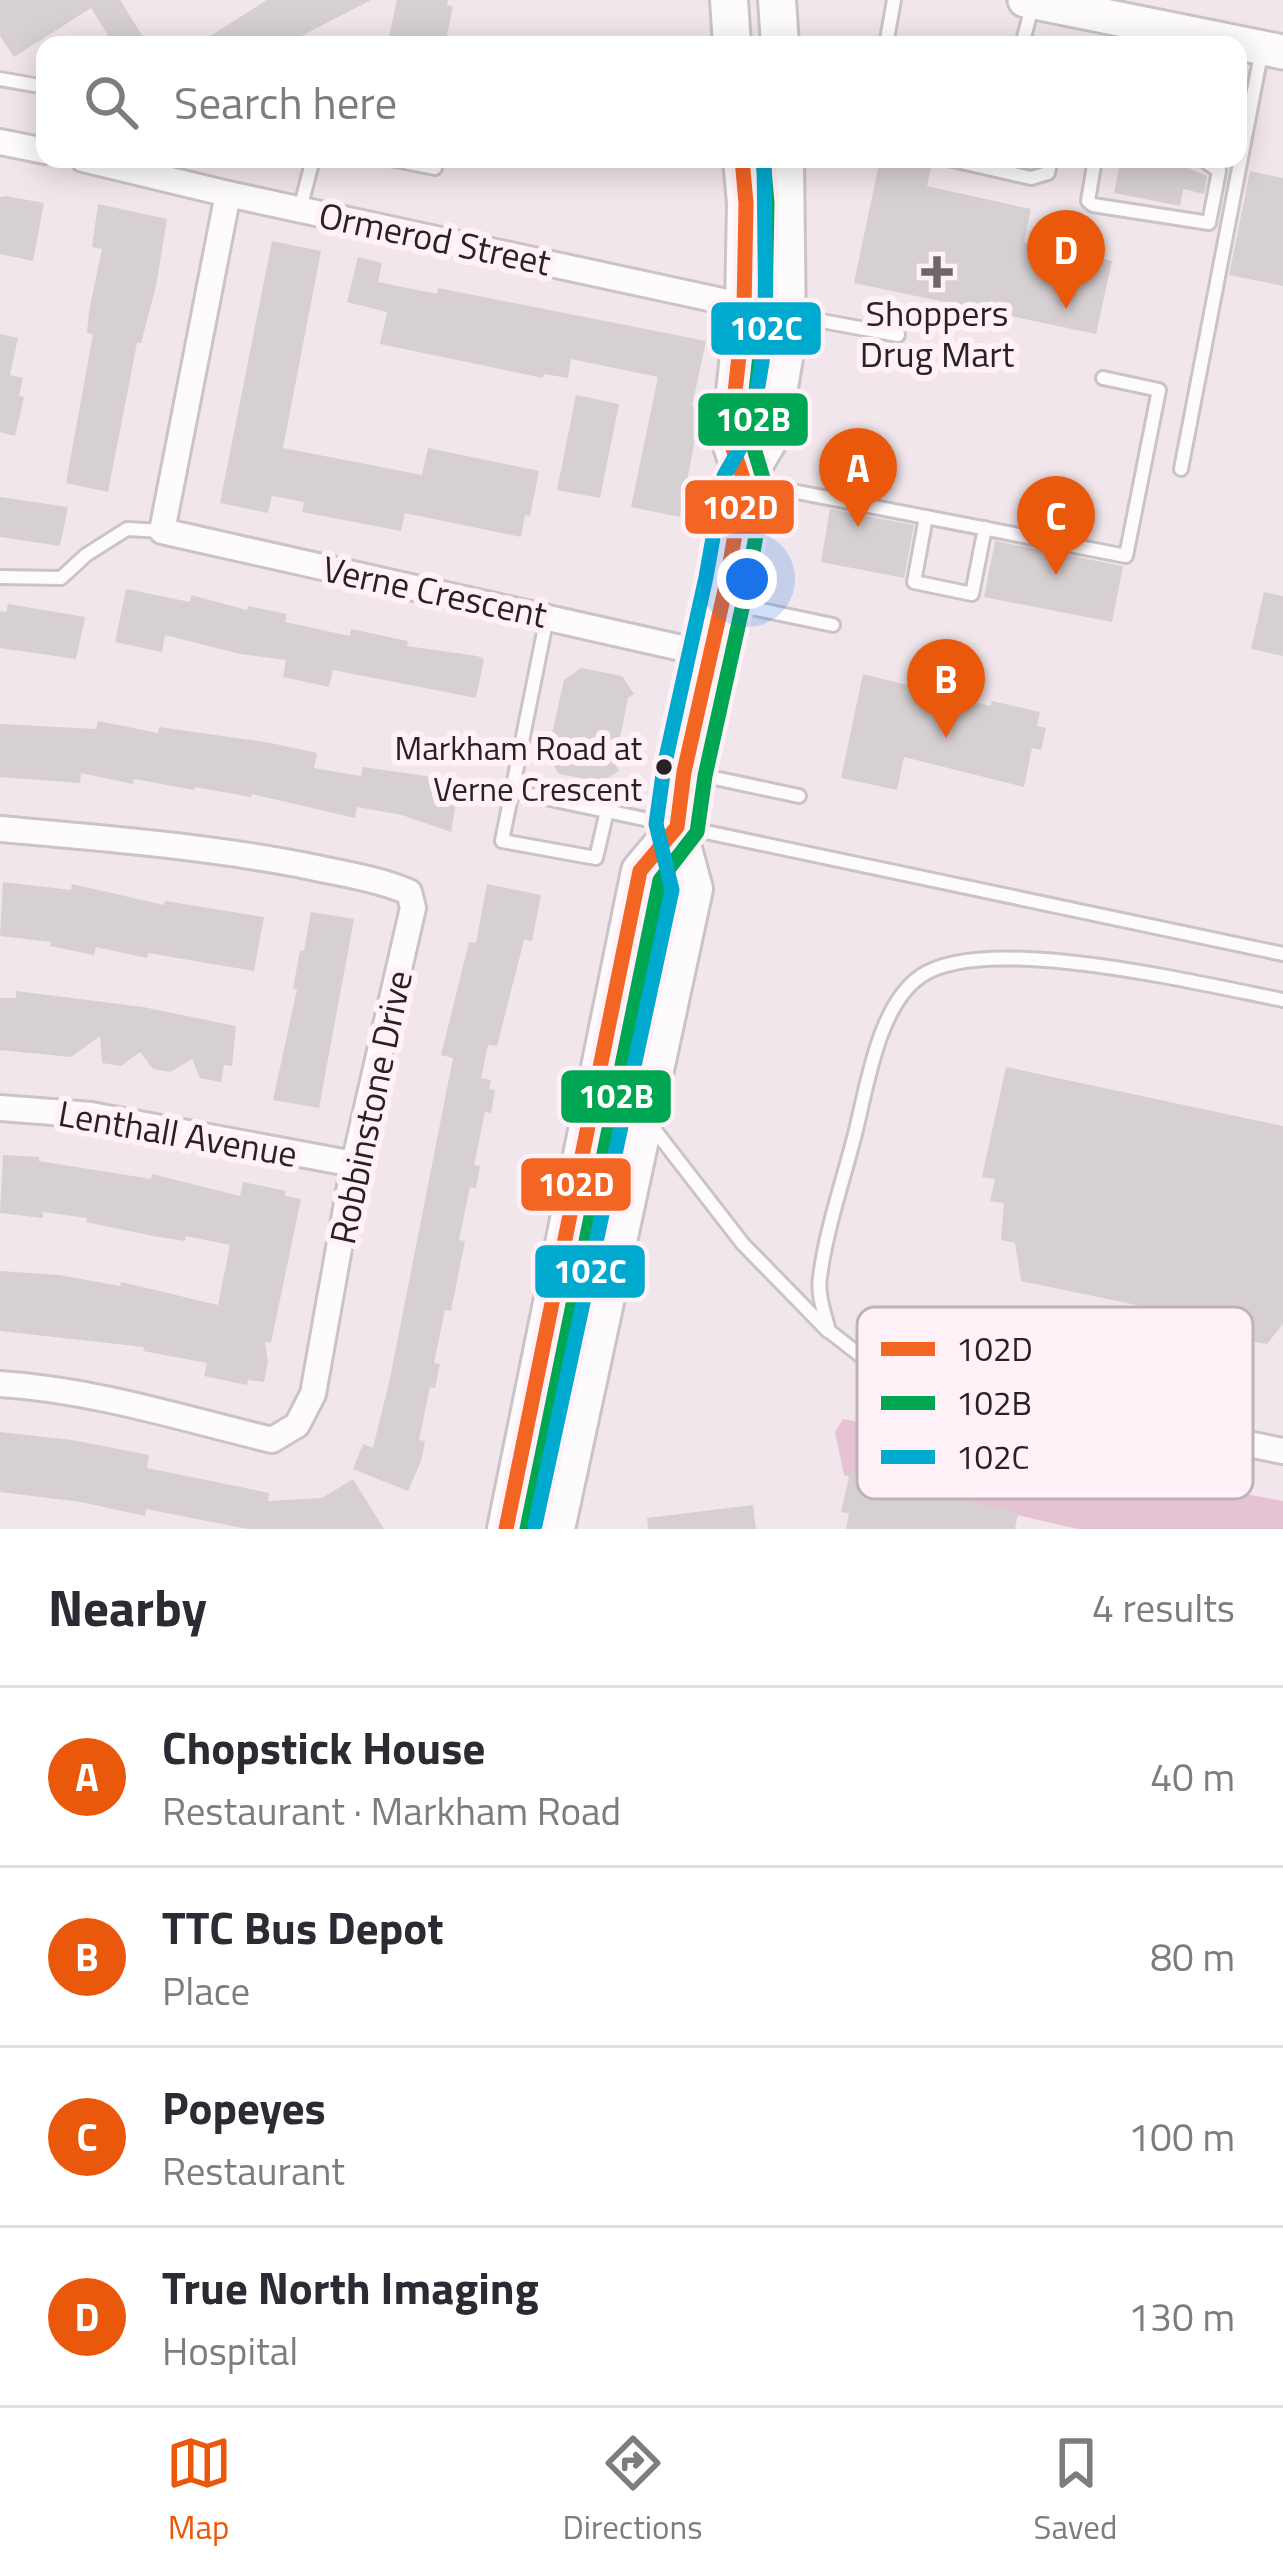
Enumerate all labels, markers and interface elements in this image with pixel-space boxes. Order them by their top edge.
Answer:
search box [36,36,1247,168]
text: Search here [174,68,397,136]
icon: search [78,69,144,135]
street label: Ormerod Street [314,187,556,289]
pin: D [1027,210,1105,309]
marker: Shoppers Drug Mart [924,259,950,285]
place label: Shoppers Drug Mart [860,285,1015,381]
line badge: 102C [709,300,823,357]
text: 102C [729,303,803,353]
line badge: 102B [696,391,810,448]
text: 102B [715,394,791,444]
pin: A [819,428,897,527]
pin: C [1017,476,1095,575]
line badge: 102D [683,478,796,536]
text: 102D [702,482,778,532]
street label: Verne Crescent [318,540,552,642]
your location [717,549,777,609]
pin: B [907,639,985,738]
place label: Markham Road at Verne Crescent [395,723,642,814]
marker: Markham Road at Verne Crescent [653,756,675,778]
street label: Robbinstone Drive [314,965,426,1249]
line badge: 102B [559,1068,673,1125]
text: 102B [578,1071,654,1121]
street label: Lenthall Avenue [54,1085,302,1181]
line badge: 102D [519,1156,633,1213]
text: 102D [538,1159,614,1209]
line badge: 102C [533,1243,647,1300]
text: 102C [553,1246,627,1296]
legend [857,1307,1253,1499]
text: 102D [956,1324,1033,1374]
text: 102B [956,1378,1032,1428]
text: 102C [956,1432,1029,1482]
text: Nearby [48,1568,207,1646]
text: 4 results [1092,1578,1235,1637]
text: Chopstick House [162,1713,485,1781]
text: A [75,1747,99,1806]
text: 40 m [1150,1747,1235,1806]
text: Restaurant · Markham Road [162,1781,621,1840]
text: TTC Bus Depot [162,1893,444,1961]
text: B [75,1927,99,1986]
text: 80 m [1150,1927,1235,1986]
text: Place [162,1961,250,2020]
text: Popeyes [162,2073,326,2141]
text: C [76,2107,98,2166]
text: 100 m [1128,2107,1235,2166]
text: Restaurant [162,2141,345,2200]
text: True North Imaging [162,2253,539,2321]
text: D [75,2287,99,2346]
text: 130 m [1128,2287,1235,2346]
text: Hospital [162,2321,298,2380]
tab: Map [166,2430,232,2552]
tab: Directions [563,2430,703,2552]
tab: Saved [1034,2430,1117,2552]

